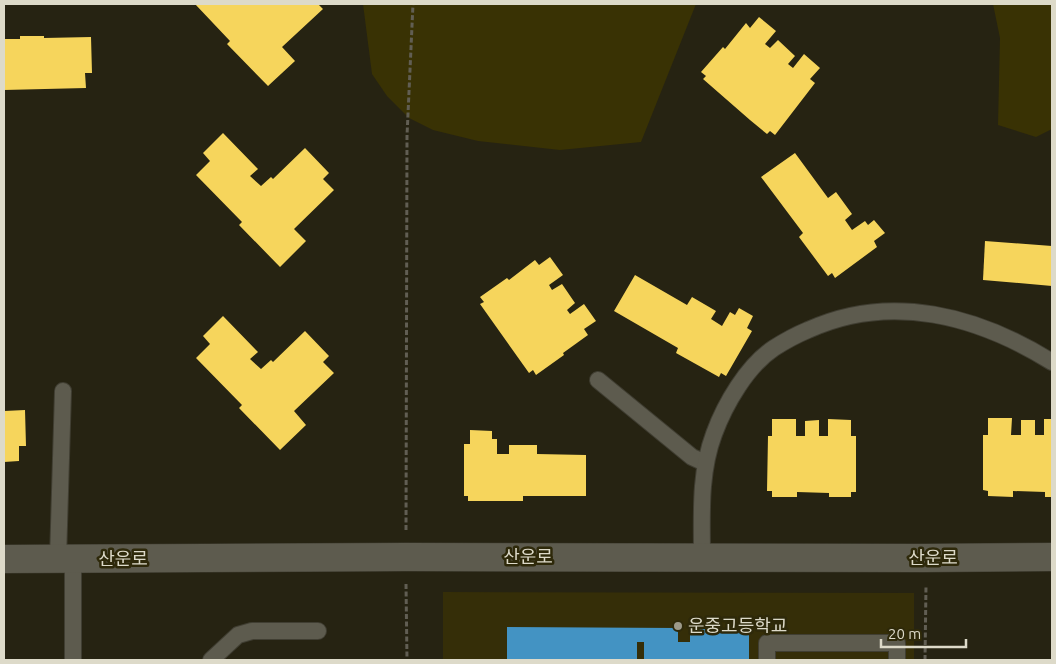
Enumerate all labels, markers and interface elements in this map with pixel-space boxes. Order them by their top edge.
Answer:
street label: 산운로 [503,546,553,566]
street label: 산운로 [908,547,958,567]
street label: 산운로 [98,548,148,568]
place label: 운중고등학교 [688,615,787,635]
scale bar [881,616,966,648]
marker: 운중고등학교 [672,620,684,632]
text: 20 m [888,625,921,642]

